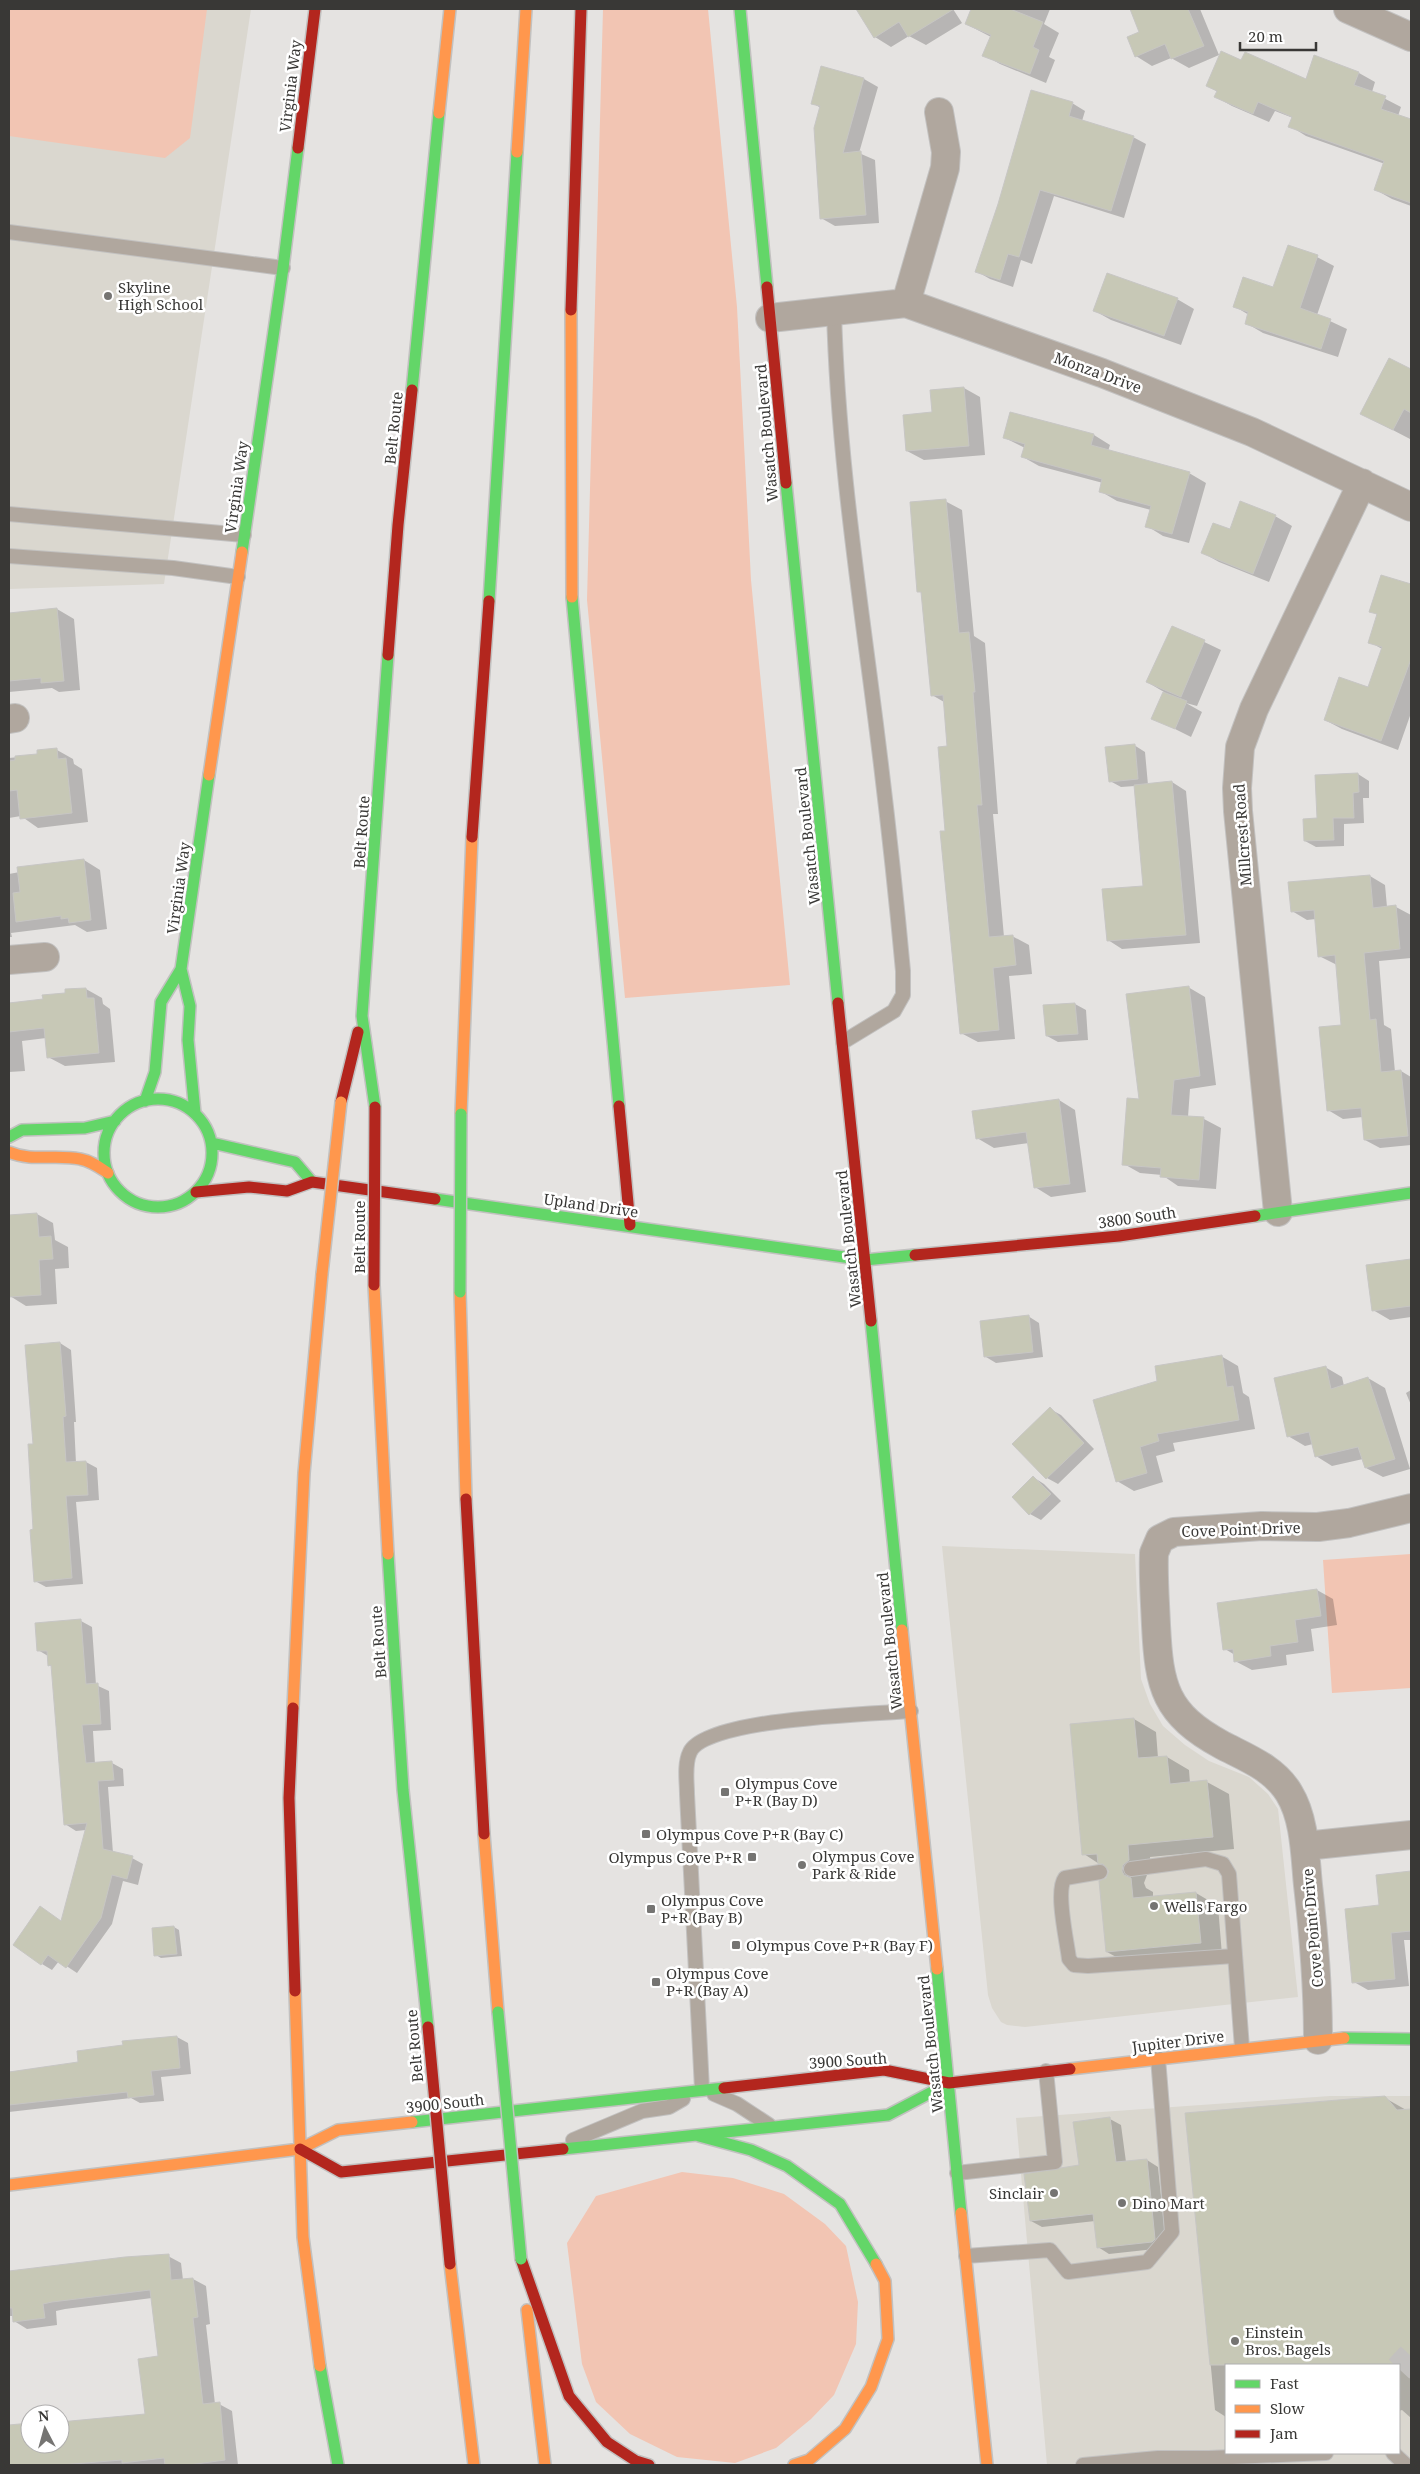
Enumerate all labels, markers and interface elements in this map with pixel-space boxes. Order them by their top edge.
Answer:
scale bar [1240,20,1316,52]
text: 20 m [1248,26,1283,46]
street label: Virginia Way [274,38,306,133]
place label: Skyline High School [118,277,204,314]
marker: Skyline High School [102,290,114,302]
street label: Monza Drive [1051,347,1145,397]
street label: Wasatch Boulevard [750,363,782,503]
street label: Belt Route [379,391,407,465]
street label: Virginia Way [220,439,252,534]
street label: Wasatch Boulevard [790,766,824,906]
street label: Millcrest Road [1228,783,1256,887]
street label: Belt Route [348,795,374,869]
street label: Virginia Way [162,840,194,935]
street label: Wasatch Boulevard [831,1169,865,1309]
street label: Upland Drive [542,1188,640,1222]
street label: Belt Route [349,1201,369,1274]
street label: 3800 South [1097,1202,1178,1232]
street label: Cove Point Drive [1181,1517,1301,1541]
street label: Wasatch Boulevard [872,1571,906,1711]
street label: Belt Route [365,1605,391,1679]
place label: Olympus Cove P+R (Bay D) [735,1773,837,1810]
marker: Olympus Cove P+R (Bay D) [719,1786,731,1798]
place label: Olympus Cove P+R (Bay C) [656,1824,843,1844]
marker: Olympus Cove P+R (Bay C) [640,1828,652,1840]
place label: Olympus Cove Park & Ride [812,1846,914,1883]
place label: Olympus Cove P+R [608,1847,742,1867]
marker: Olympus Cove P+R [746,1851,758,1863]
marker: Olympus Cove Park & Ride [796,1859,808,1871]
street label: Cove Point Drive [1297,1868,1327,1988]
place label: Olympus Cove P+R (Bay B) [661,1890,763,1927]
place label: Wells Fargo [1164,1896,1247,1916]
marker: Wells Fargo [1148,1900,1160,1912]
marker: Olympus Cove P+R (Bay B) [645,1903,657,1915]
place label: Olympus Cove P+R (Bay F) [746,1935,933,1955]
marker: Olympus Cove P+R (Bay F) [730,1939,742,1951]
place label: Olympus Cove P+R (Bay A) [666,1963,768,2000]
street label: Wasatch Boulevard [913,1974,947,2114]
marker: Olympus Cove P+R (Bay A) [650,1976,662,1988]
street label: Belt Route [401,2009,427,2083]
street label: Jupiter Drive [1130,2025,1225,2057]
street label: 3900 South [808,2047,888,2073]
street label: 3900 South [405,2089,486,2117]
place label: Sinclair [989,2183,1044,2203]
marker: Sinclair [1048,2187,1060,2199]
place label: Dino Mart [1132,2193,1205,2213]
marker: Dino Mart [1116,2197,1128,2209]
place label: Einstein Bros. Bagels [1245,2322,1331,2359]
marker: Einstein Bros. Bagels [1229,2335,1241,2347]
legend [1225,2364,1400,2454]
text: Fast [1270,2373,1299,2393]
text: Slow [1270,2398,1304,2418]
north arrow [20,2404,70,2454]
text: N [37,2406,50,2426]
text: Jam [1269,2423,1298,2443]

